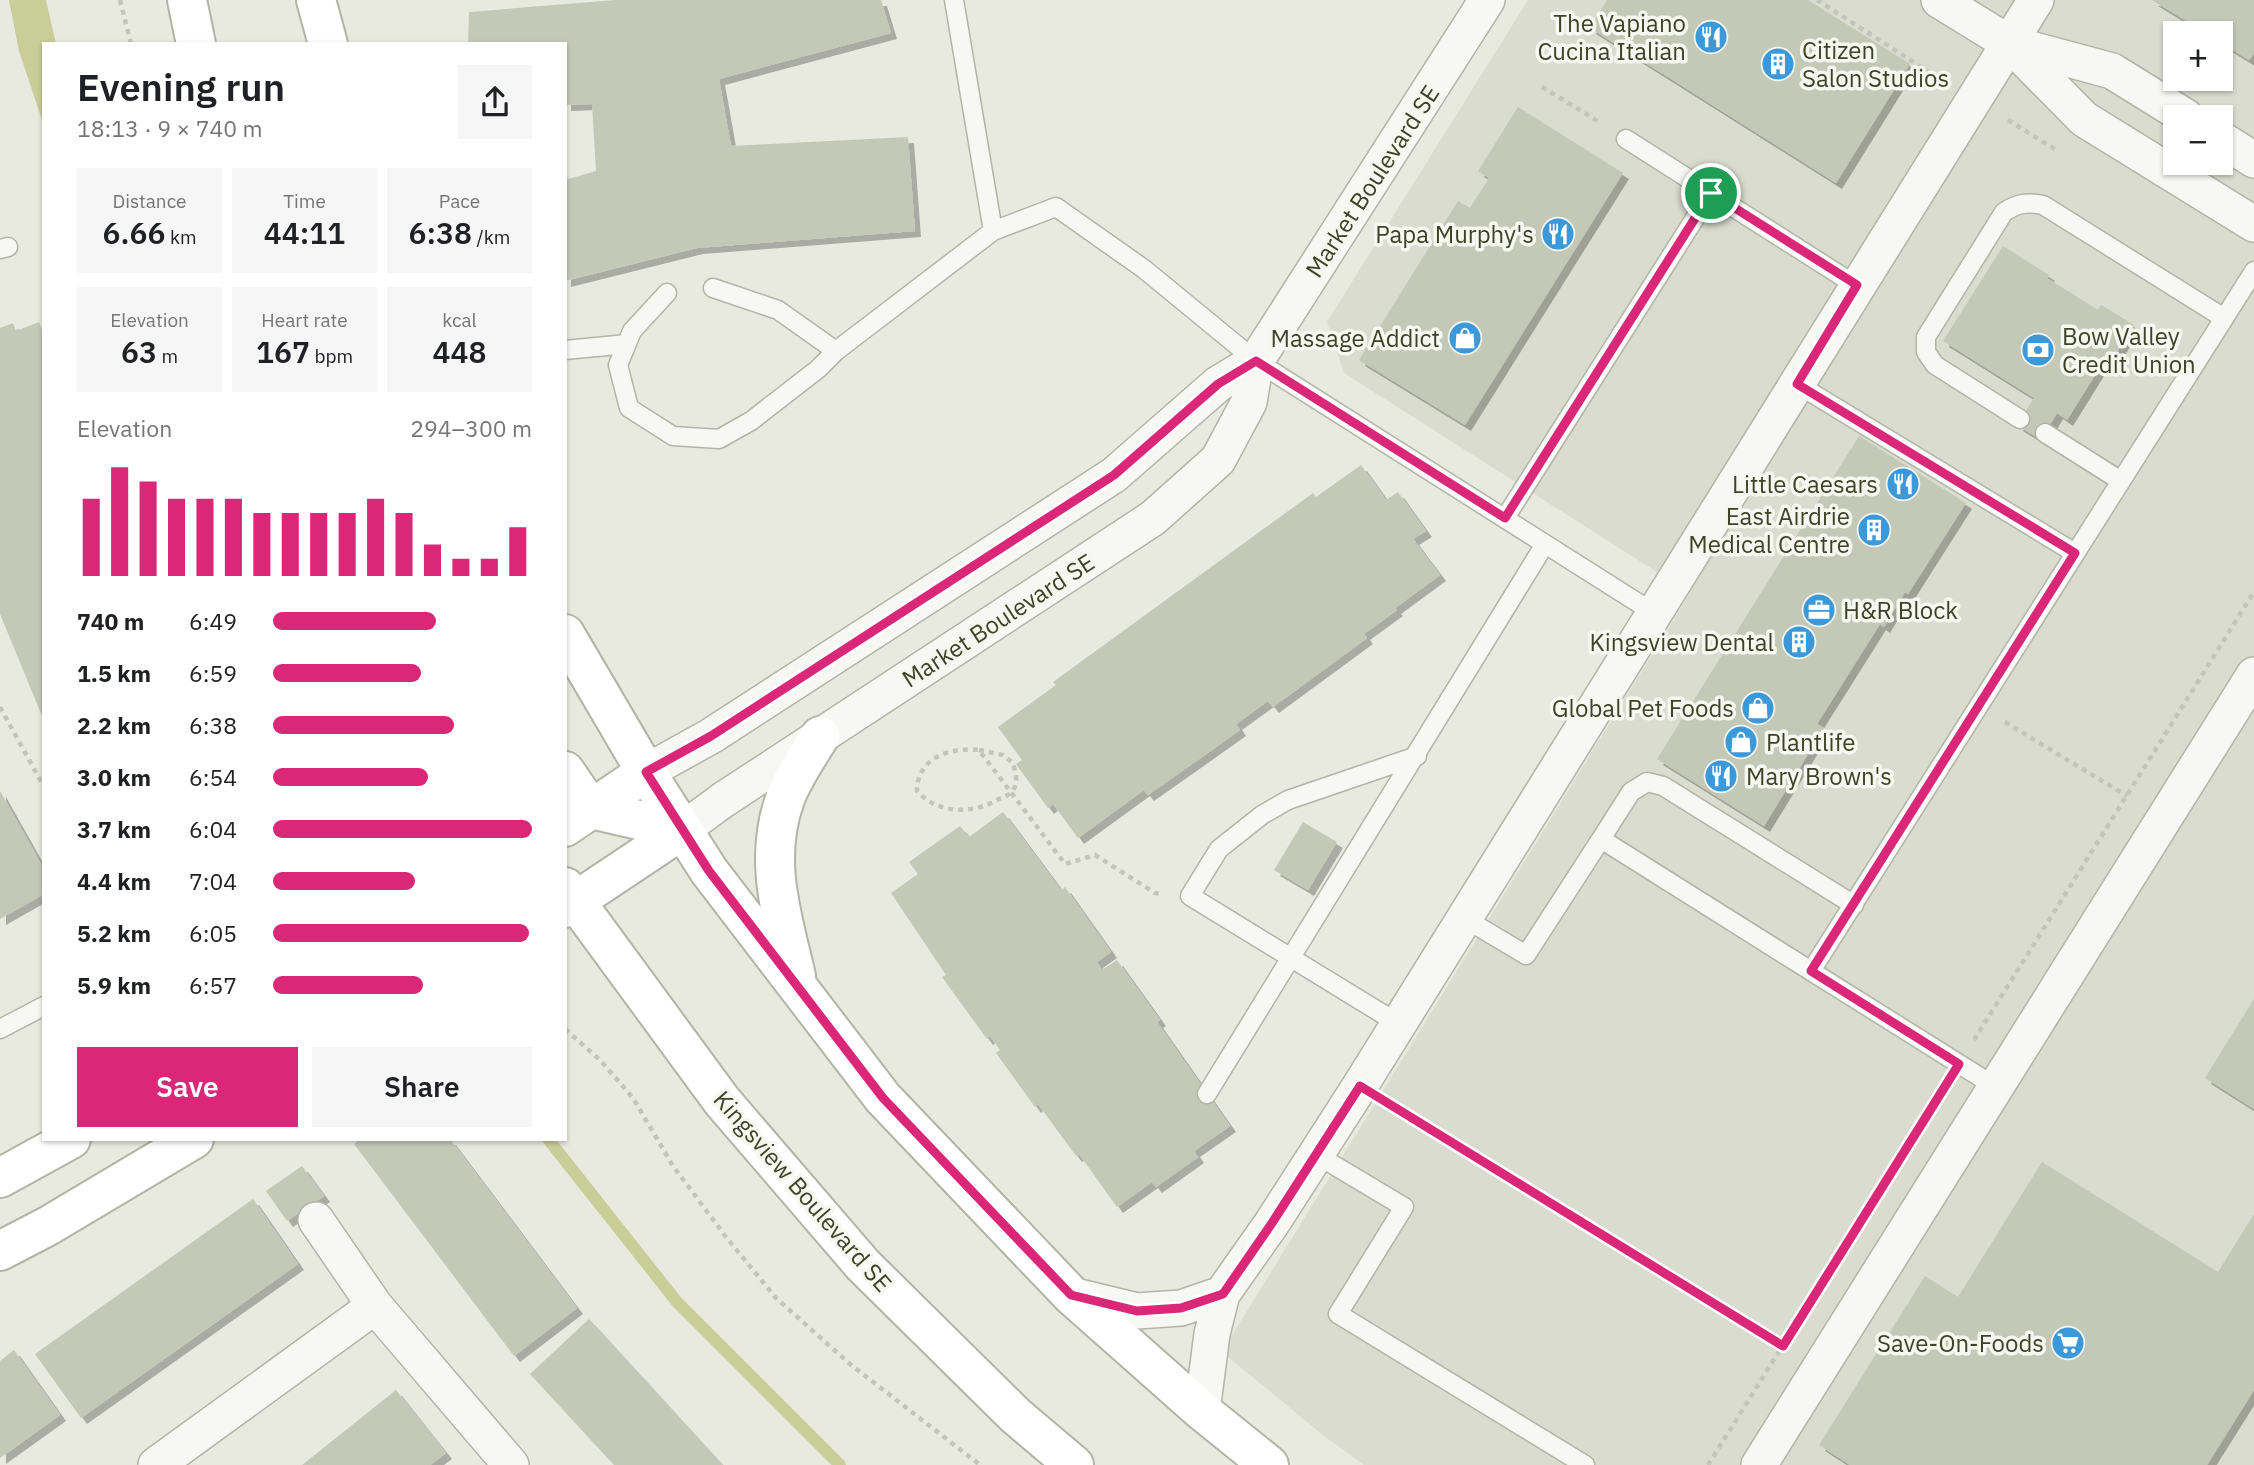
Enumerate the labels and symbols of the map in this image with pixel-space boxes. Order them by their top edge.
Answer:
place label: The Vapiano Cucina Italian [1537,7,1686,67]
restaurant icon: The Vapiano Cucina Italian [1692,18,1730,56]
place label: Citizen Salon Studios [1802,34,1949,94]
building icon: Citizen Salon Studios [1759,45,1797,83]
street label: Market Boulevard SE [1298,79,1446,283]
pin [1681,163,1741,223]
restaurant icon: Papa Murphy's [1539,215,1577,253]
place label: Papa Murphy's [1375,218,1534,250]
shop icon: Massage Addict [1446,319,1484,357]
place label: Bow Valley Credit Union [2062,320,2196,380]
place label: Massage Addict [1271,322,1440,354]
bank icon: Bow Valley Credit Union [2019,331,2057,369]
restaurant icon: Little Caesars [1884,465,1922,503]
place label: Little Caesars [1732,468,1878,500]
place label: East Airdrie Medical Centre [1688,500,1850,560]
building icon: East Airdrie Medical Centre [1855,511,1893,549]
street label: Market Boulevard SE [896,546,1100,694]
office icon: H&R Block [1800,591,1838,629]
place label: H&R Block [1843,594,1958,626]
building icon: Kingsview Dental [1780,623,1818,661]
place label: Kingsview Dental [1589,626,1774,658]
shop icon: Global Pet Foods [1739,689,1777,727]
place label: Global Pet Foods [1552,692,1734,724]
shop icon: Plantlife [1722,723,1760,761]
place label: Plantlife [1766,726,1855,758]
restaurant icon: Mary Brown's [1702,757,1740,795]
place label: Mary Brown's [1746,760,1892,792]
street label: Kingsview Boulevard SE [707,1084,899,1298]
supermarket icon: Save-On-Foods [2049,1324,2087,1362]
place label: Save-On-Foods [1877,1327,2044,1359]

